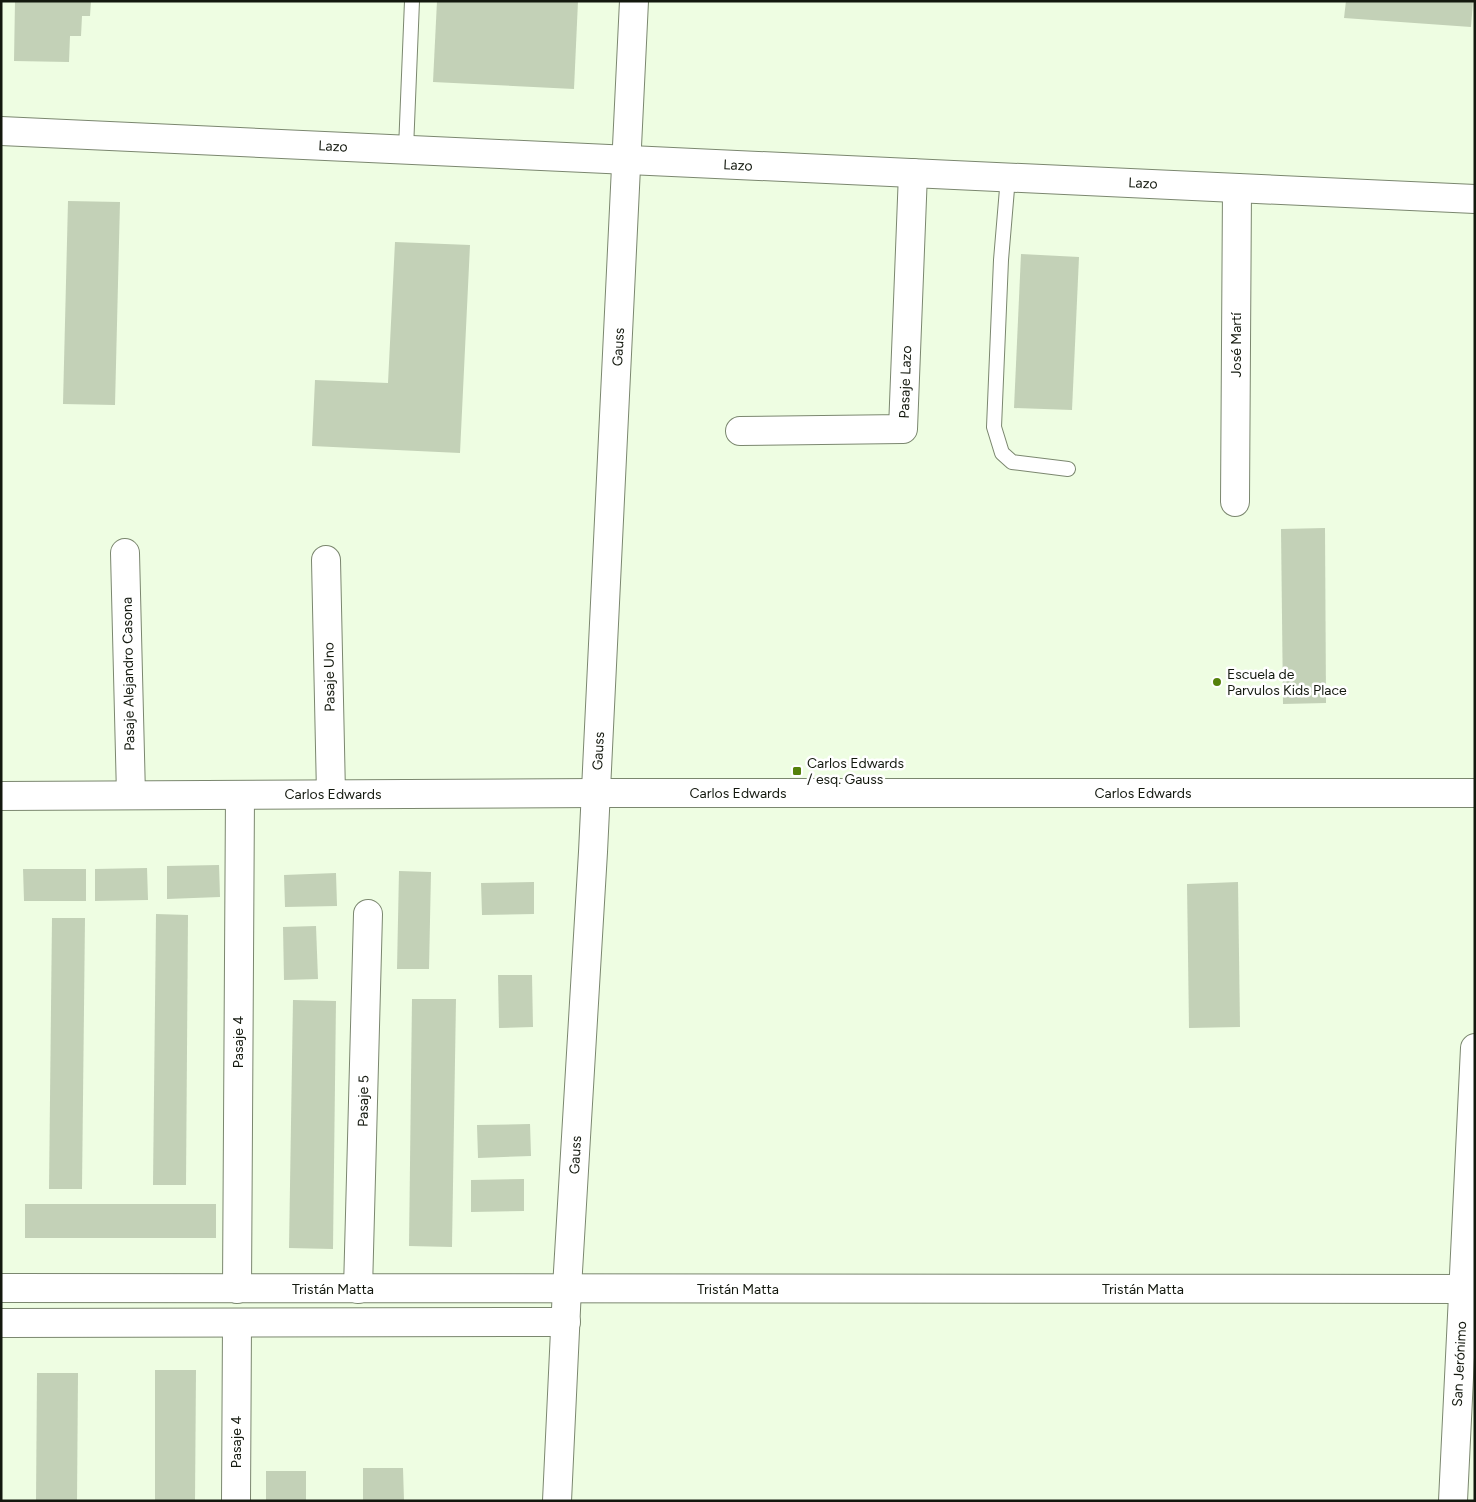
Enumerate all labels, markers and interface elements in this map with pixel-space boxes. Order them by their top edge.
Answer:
street label: Lazo [318,137,348,156]
street label: Lazo [723,156,753,175]
street label: Lazo [1128,174,1158,193]
street label: José Martí [1228,312,1245,378]
street label: Gauss [609,327,628,367]
street label: Pasaje Lazo [896,345,915,419]
street label: Pasaje Alejandro Casona [119,597,138,751]
street label: Pasaje Uno [320,642,339,712]
place label: Escuela de Parvulos Kids Place [1227,666,1347,699]
marker: Escuela de Parvulos Kids Place [1211,676,1223,688]
street label: Gauss [589,731,608,771]
place label: Carlos Edwards / esq. Gauss [807,755,904,788]
marker: Carlos Edwards / esq. Gauss [791,765,803,777]
street label: Carlos Edwards [689,785,787,802]
street label: Carlos Edwards [1094,785,1192,802]
street label: Carlos Edwards [284,786,382,803]
street label: Pasaje 4 [230,1016,247,1068]
street label: Pasaje 5 [355,1075,372,1127]
street label: Gauss [566,1135,585,1175]
street label: Tristán Matta [292,1281,374,1298]
street label: Tristán Matta [697,1281,779,1298]
street label: Tristán Matta [1102,1281,1184,1298]
street label: San Jerónimo [1449,1321,1470,1407]
street label: Pasaje 4 [228,1416,245,1468]

